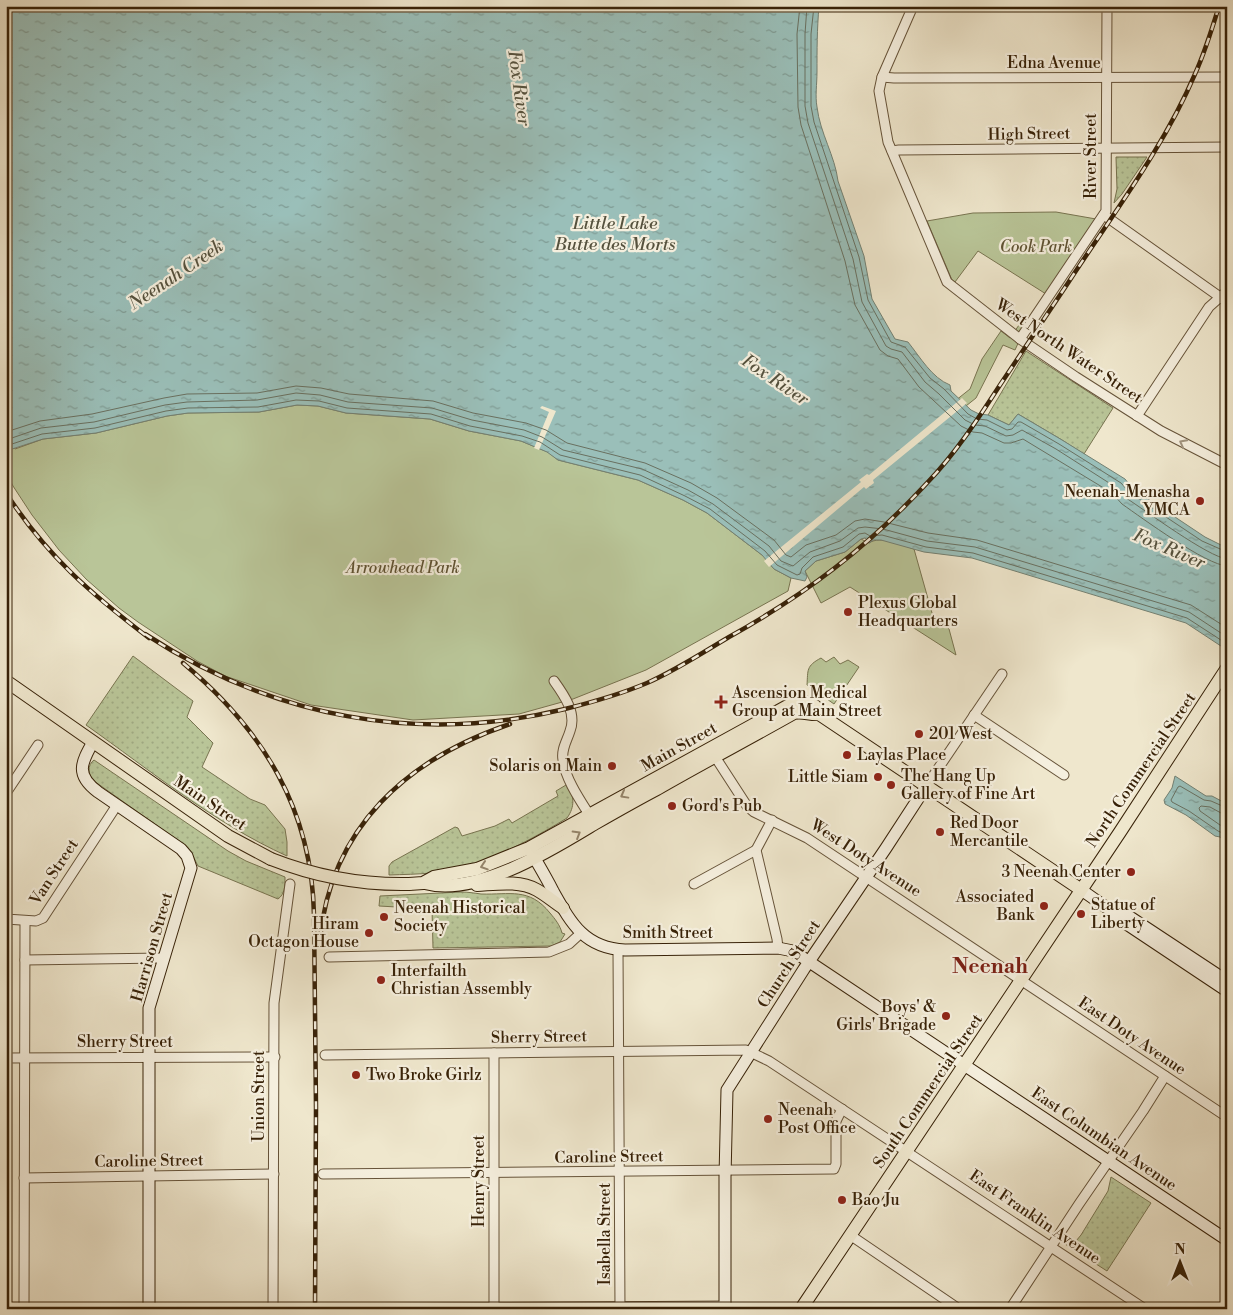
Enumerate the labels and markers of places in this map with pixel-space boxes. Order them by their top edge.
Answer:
place label: Neenah-Menasha YMCA [1064,482,1191,520]
marker: Neenah-Menasha YMCA [1194,495,1206,507]
place label: Plexus Global Headquarters [858,593,958,631]
marker: Plexus Global Headquarters [842,606,854,618]
place label: Ascension Medical Group at Main Street [731,683,882,721]
marker: Ascension Medical Group at Main Street [714,695,728,709]
place label: 201 West [929,724,993,744]
marker: 201 West [913,728,925,740]
place label: Laylas Place [857,745,946,765]
marker: Laylas Place [841,749,853,761]
place label: Solaris on Main [489,756,602,776]
marker: Solaris on Main [606,760,618,772]
place label: The Hang Up Gallery of Fine Art [901,766,1036,804]
place label: Little Siam [788,767,868,787]
marker: Little Siam [872,771,884,783]
marker: The Hang Up Gallery of Fine Art [885,779,897,791]
place label: Gord's Pub [682,796,762,816]
marker: Gord's Pub [666,800,678,812]
place label: Red Door Mercantile [950,813,1028,851]
marker: Red Door Mercantile [934,826,946,838]
place label: 3 Neenah Center [1001,862,1121,882]
marker: 3 Neenah Center [1125,866,1137,878]
place label: Associated Bank [955,887,1036,925]
place label: Statue of Liberty [1091,895,1156,933]
place label: Neenah Historical Society [394,898,526,936]
marker: Associated Bank [1038,900,1050,912]
marker: Statue of Liberty [1075,908,1087,920]
marker: Neenah Historical Society [378,911,390,923]
place label: Hiram Octagon House [248,914,359,952]
marker: Hiram Octagon House [363,927,375,939]
place label: Interfailth Christian Assembly [391,961,532,999]
marker: Interfailth Christian Assembly [375,974,387,986]
place label: Boys' & Girls' Brigade [836,997,936,1035]
marker: Boys' & Girls' Brigade [940,1010,952,1022]
place label: Two Broke Girlz [366,1065,482,1085]
marker: Two Broke Girlz [350,1069,362,1081]
place label: Neenah Post Office [778,1100,856,1138]
marker: Neenah Post Office [762,1113,774,1125]
place label: Bao Ju [851,1190,900,1210]
marker: Bao Ju [836,1194,848,1206]

